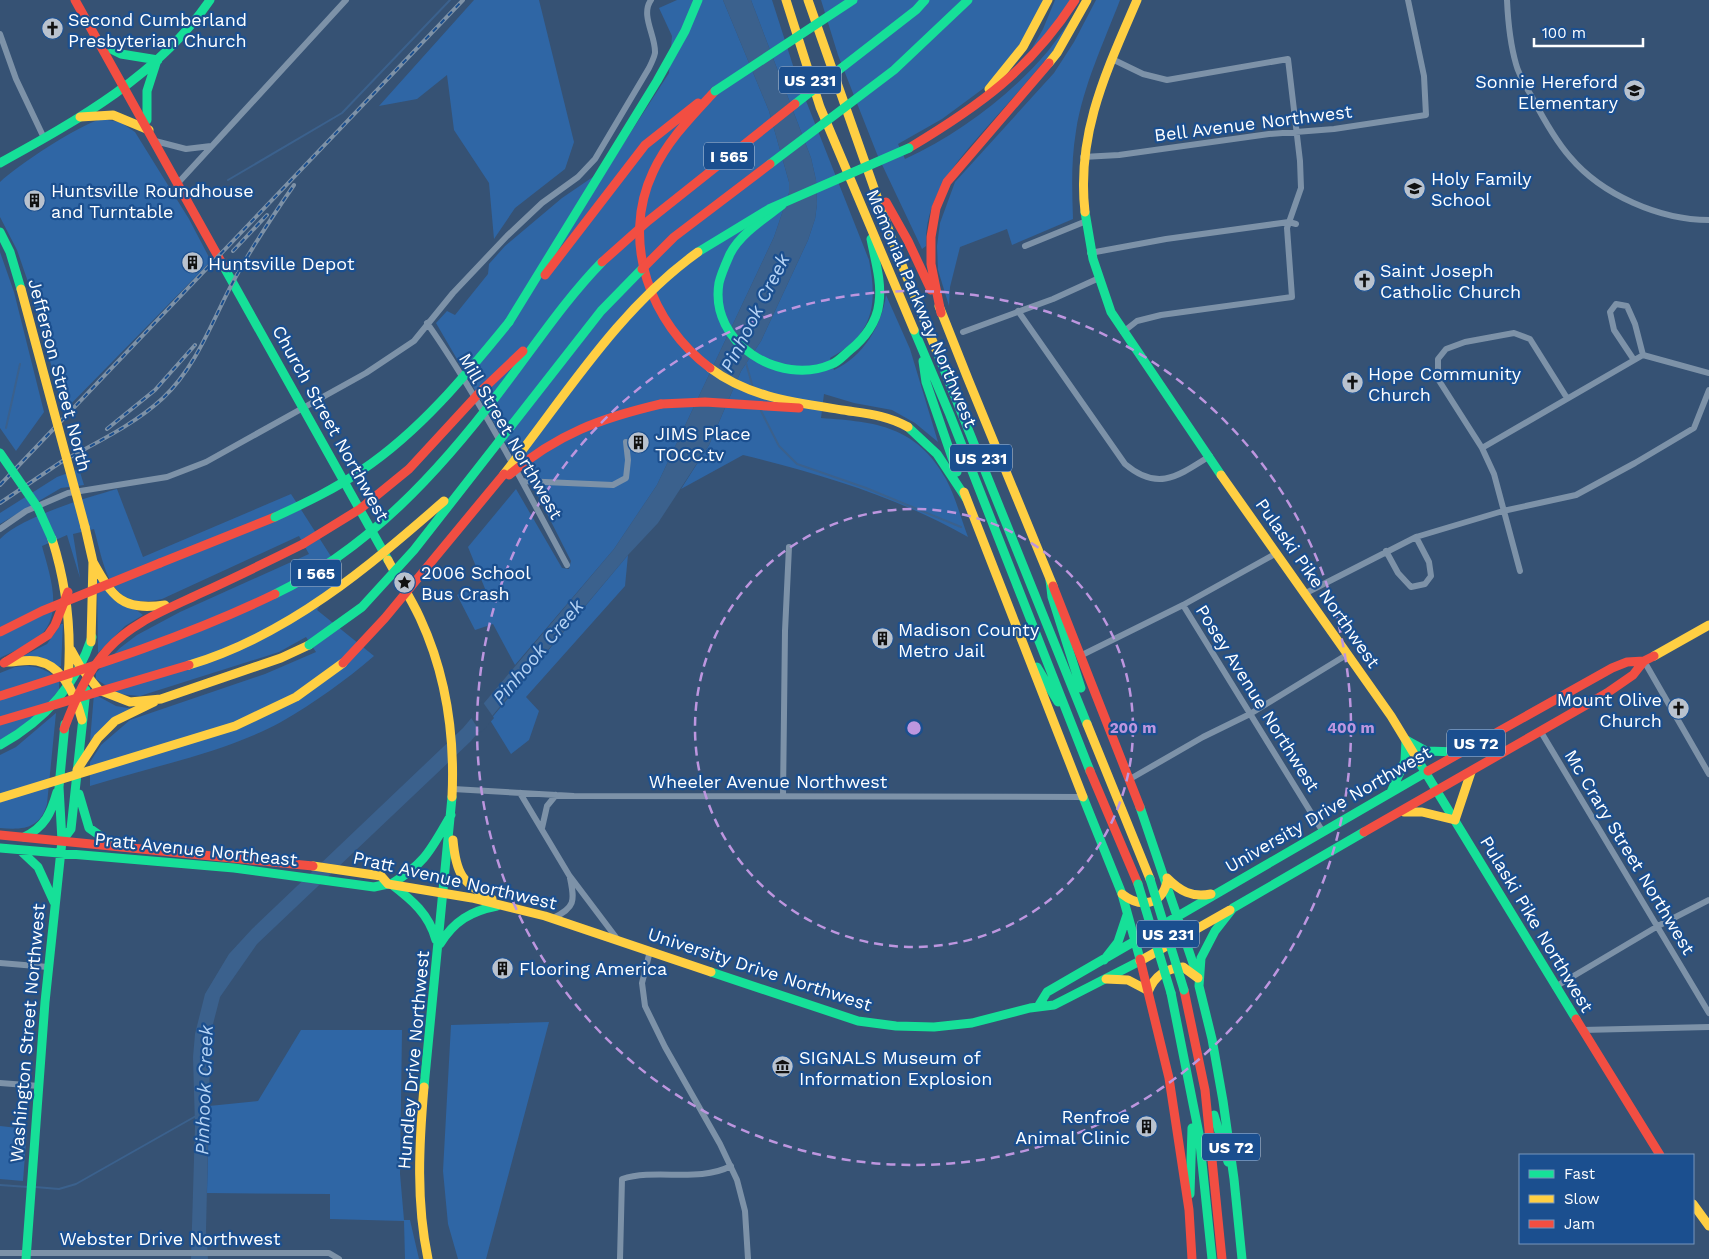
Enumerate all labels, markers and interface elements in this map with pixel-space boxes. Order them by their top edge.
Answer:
place label: Second Cumberland Presbyterian Church [68,9,247,51]
scale bar [1534,15,1643,47]
church icon: Second Cumberland Presbyterian Church [40,17,64,41]
text: 100 m [1542,24,1586,42]
road number: US 231 [779,66,841,94]
place label: Sonnie Hereford Elementary [1475,71,1619,113]
school or university icon: Sonnie Hereford Elementary [1622,79,1646,103]
street label: Bell Avenue Northwest [1153,100,1354,146]
road number: I 565 [704,142,754,170]
place label: Holy Family School [1431,168,1532,210]
school or university icon: Holy Family School [1403,176,1427,200]
place label: Huntsville Roundhouse and Turntable [51,180,254,222]
street label: Memorial Parkway Northwest [862,186,982,431]
building icon: Huntsville Roundhouse and Turntable [23,188,47,212]
water label: Pinhook Creek [715,249,795,376]
building icon: Huntsville Depot [180,251,204,275]
place label: Huntsville Depot [208,253,355,274]
place label: Saint Joseph Catholic Church [1380,260,1521,302]
church icon: Saint Joseph Catholic Church [1352,268,1376,292]
street label: Jefferson Street North [24,276,96,474]
street label: Church Street Northwest [268,321,394,525]
street label: Mill Street Northwest [455,349,567,523]
place label: Hope Community Church [1368,363,1522,405]
church icon: Hope Community Church [1340,371,1364,395]
place label: JIMS Place TOCC.tv [655,423,751,465]
building icon: JIMS Place TOCC.tv [627,431,651,455]
road number: US 231 [950,444,1012,472]
street label: Pulaski Pike Northwest [1251,494,1385,672]
road number: I 565 [291,560,341,586]
place label: 2006 School Bus Crash [421,562,531,604]
place icon: 2006 School Bus Crash [393,570,417,594]
water label: Pinhook Creek [487,594,589,709]
street label: Posey Avenue Northwest [1192,601,1325,796]
place label: Madison County Metro Jail [898,619,1040,661]
building icon: Madison County Metro Jail [870,627,894,651]
place label: Mount Olive Church [1557,689,1662,731]
church icon: Mount Olive Church [1666,697,1690,721]
centre of rings [905,719,923,737]
text: 200 m [1110,719,1156,737]
text: 400 m [1327,719,1375,737]
road number: US 72 [1447,730,1505,756]
street label: University Drive Northwest [1221,741,1435,877]
street label: Mc Crary Street Northwest [1560,746,1700,959]
street label: Wheeler Avenue Northwest [649,771,888,792]
street label: Pratt Avenue Northeast [93,828,299,870]
street label: Pulaski Pike Northwest [1476,832,1598,1016]
street label: Pratt Avenue Northwest [351,846,559,914]
street label: Washington Street Northwest [5,902,49,1164]
road number: US 231 [1137,921,1199,948]
street label: University Drive Northwest [645,923,875,1015]
street label: Hundley Drive Northwest [393,949,433,1170]
building icon: Flooring America [491,956,515,980]
place label: Flooring America [519,958,667,979]
water label: Pinhook Creek [190,1024,218,1155]
place label: SIGNALS Museum of Information Explosion [799,1047,993,1089]
museum icon: SIGNALS Museum of Information Explosion [771,1055,795,1079]
place label: Renfroe Animal Clinic [1015,1106,1130,1148]
building icon: Renfroe Animal Clinic [1134,1114,1158,1138]
road number: US 72 [1202,1134,1260,1160]
legend [1519,1154,1694,1244]
text: Fast [1564,1165,1596,1183]
text: Slow [1564,1190,1600,1208]
text: Jam [1564,1215,1595,1233]
street label: Webster Drive Northwest [59,1228,281,1249]

